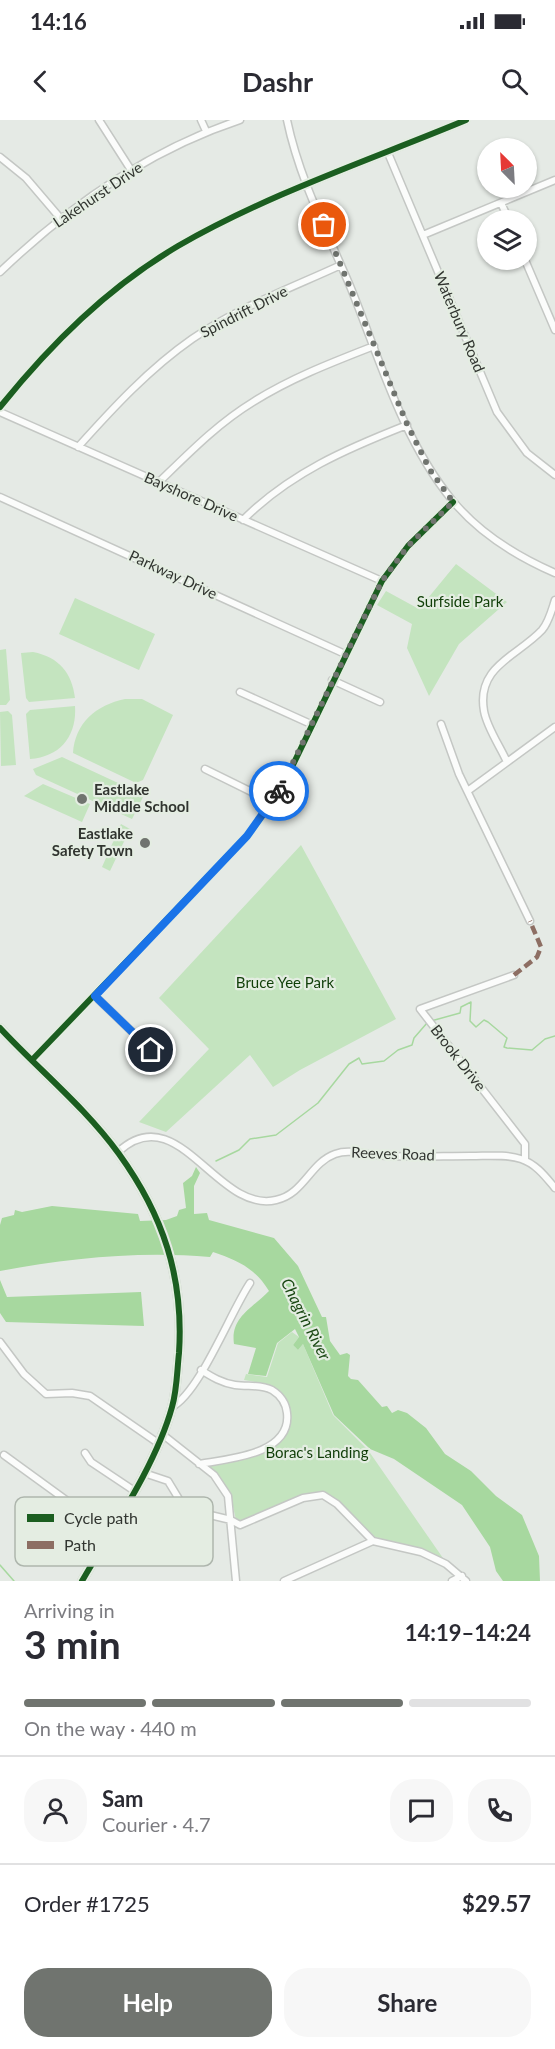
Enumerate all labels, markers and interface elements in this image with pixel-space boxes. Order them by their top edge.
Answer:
text: 14:16 [30,8,87,35]
icon: back [24,65,57,98]
text: Dashr [242,65,313,98]
icon: search [498,65,531,98]
north arrow [477,138,537,198]
map controls [477,138,537,270]
street label: Lakehurst Drive [49,158,146,231]
pin [298,199,349,250]
icon: bag [307,208,340,241]
button: layers [477,210,537,270]
street label: Waterbury Road [431,269,489,375]
street label: Spindrift Drive [197,281,290,341]
street label: Bayshore Drive [142,467,241,525]
street label: Parkway Drive [126,546,220,602]
park label: Surfside Park [417,592,504,610]
courier [249,761,309,821]
icon: bike [263,775,296,808]
place label: Eastlake Middle School [94,780,189,815]
marker: Eastlake Middle School [75,792,89,806]
place label: Eastlake Safety Town [52,824,133,859]
marker: Eastlake Safety Town [138,836,152,850]
park label: Bruce Yee Park [236,973,335,991]
street label: Brook Drive [427,1021,490,1094]
pin [125,1024,176,1075]
icon: home [134,1033,167,1066]
street label: Reeves Road [351,1143,435,1163]
water label: Chagrin River [278,1275,335,1363]
park label: Borac's Landing [265,1443,369,1461]
legend [15,1497,213,1566]
text: Cycle path [64,1508,138,1527]
text: Path [64,1535,96,1554]
text: Arriving in [24,1598,115,1622]
text: 14:19–14:24 [405,1619,531,1646]
text: 3 min [24,1621,121,1667]
text: On the way · 440 m [24,1716,197,1740]
button: person [24,1779,87,1842]
button: chat [390,1779,453,1842]
button: phone [468,1779,531,1842]
text: Sam [102,1785,144,1812]
text: Courier · 4.7 [102,1812,211,1836]
text: Order #1725 [24,1890,150,1917]
text: $29.57 [462,1890,531,1917]
button: Help [24,1968,272,2037]
button: Share [284,1968,531,2037]

